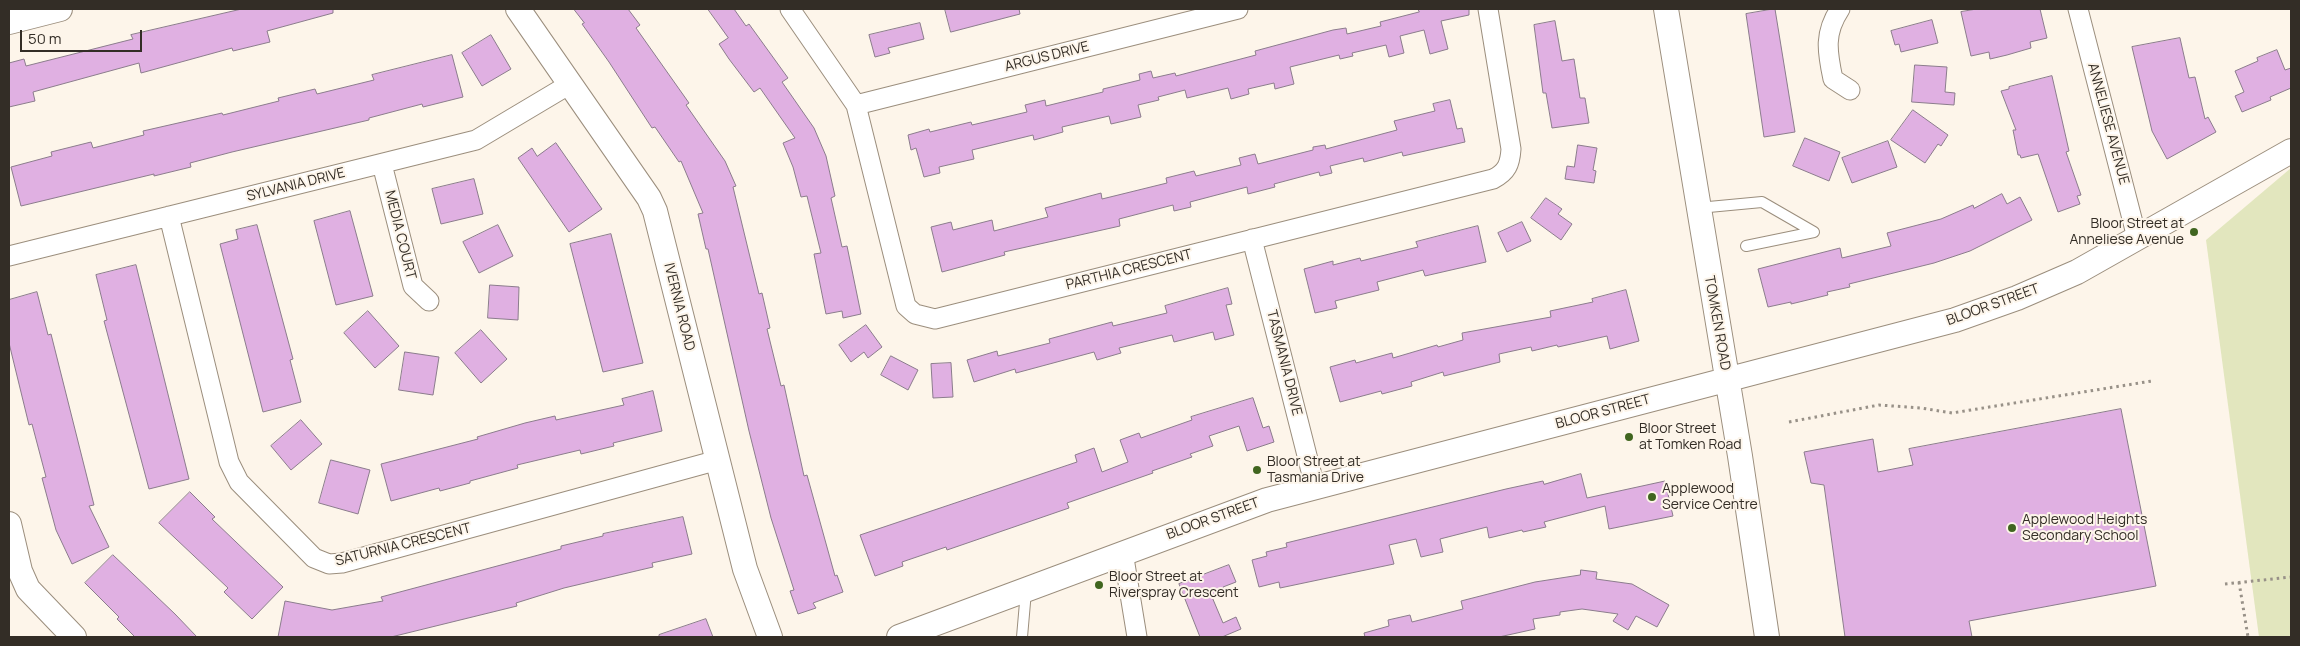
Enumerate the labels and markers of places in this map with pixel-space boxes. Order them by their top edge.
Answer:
place label: Bloor Street at Anneliese Avenue [2069,216,2184,248]
marker: Bloor Street at Anneliese Avenue [2188,226,2200,238]
place label: Bloor Street at Tomken Road [1639,421,1742,454]
marker: Bloor Street at Tomken Road [1623,431,1635,443]
place label: Bloor Street at Tasmania Drive [1267,454,1364,487]
marker: Bloor Street at Tasmania Drive [1251,464,1263,476]
place label: Applewood Service Centre [1662,481,1758,514]
marker: Applewood Service Centre [1646,491,1658,503]
place label: Applewood Heights Secondary School [2022,512,2147,544]
marker: Applewood Heights Secondary School [2006,522,2018,534]
place label: Bloor Street at Riverspray Crescent [1109,569,1239,602]
marker: Bloor Street at Riverspray Crescent [1093,579,1105,591]

